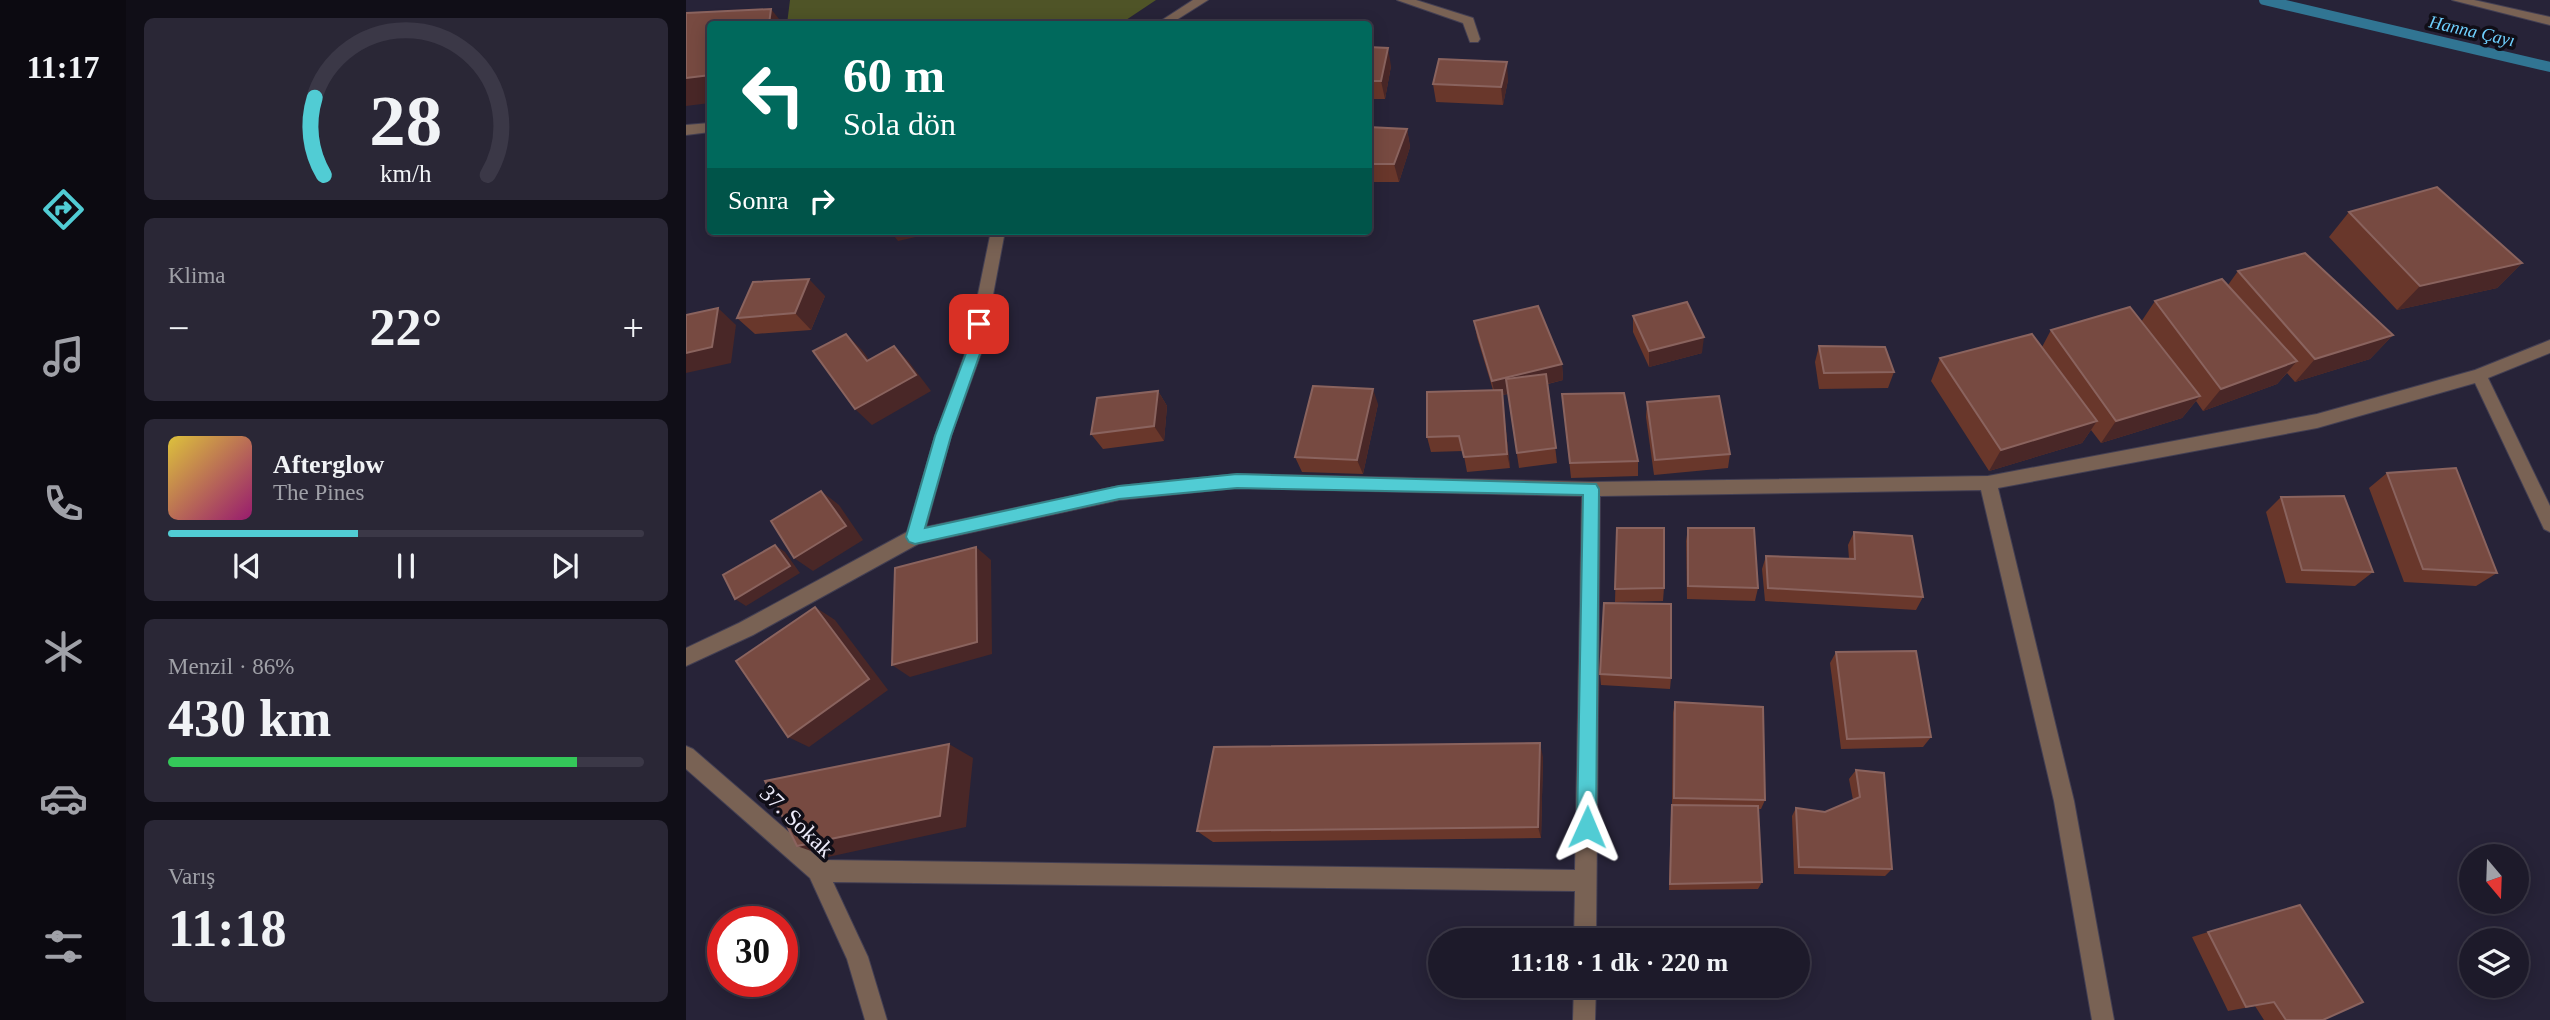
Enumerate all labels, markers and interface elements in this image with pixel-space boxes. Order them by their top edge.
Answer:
water label: Hanna Çayı [2426,11,2517,51]
text: 60 m [843,48,945,103]
text: 11:17 [27,49,99,85]
icon: left [728,49,819,140]
text: 28 [370,81,442,162]
text: Sola dön [843,106,956,142]
text: km/h [380,160,432,187]
icon: right [803,182,841,220]
icon: directions [39,185,88,234]
text: Sonra [728,186,789,215]
text: Klima [168,263,226,288]
pin [949,294,1009,354]
text: 22° [370,299,442,356]
icon: arrive [960,305,998,343]
text: − [168,307,189,349]
text: + [623,307,644,349]
icon: music [39,332,88,381]
text: Afterglow [273,450,384,479]
icon: phone [39,479,88,528]
text: The Pines [273,480,364,505]
icon: previous [228,547,266,585]
icon: pause [387,547,425,585]
icon: next [546,547,584,585]
icon: climate [39,627,88,676]
text: Menzil · 86% [168,654,294,679]
text: 430 km [168,690,331,747]
icon: car [39,774,88,823]
street label: 37. Sokak [755,780,839,863]
position arrow [1550,790,1624,864]
north arrow [2459,844,2529,914]
map controls [2459,844,2529,998]
text: Varış [168,864,215,889]
text: 11:18 [168,900,286,957]
speed limit sign: 30 [707,906,798,997]
icon: filters [39,922,88,971]
button: layers [2459,928,2529,998]
text: 11:18 · 1 dk · 220 m [1510,948,1728,977]

